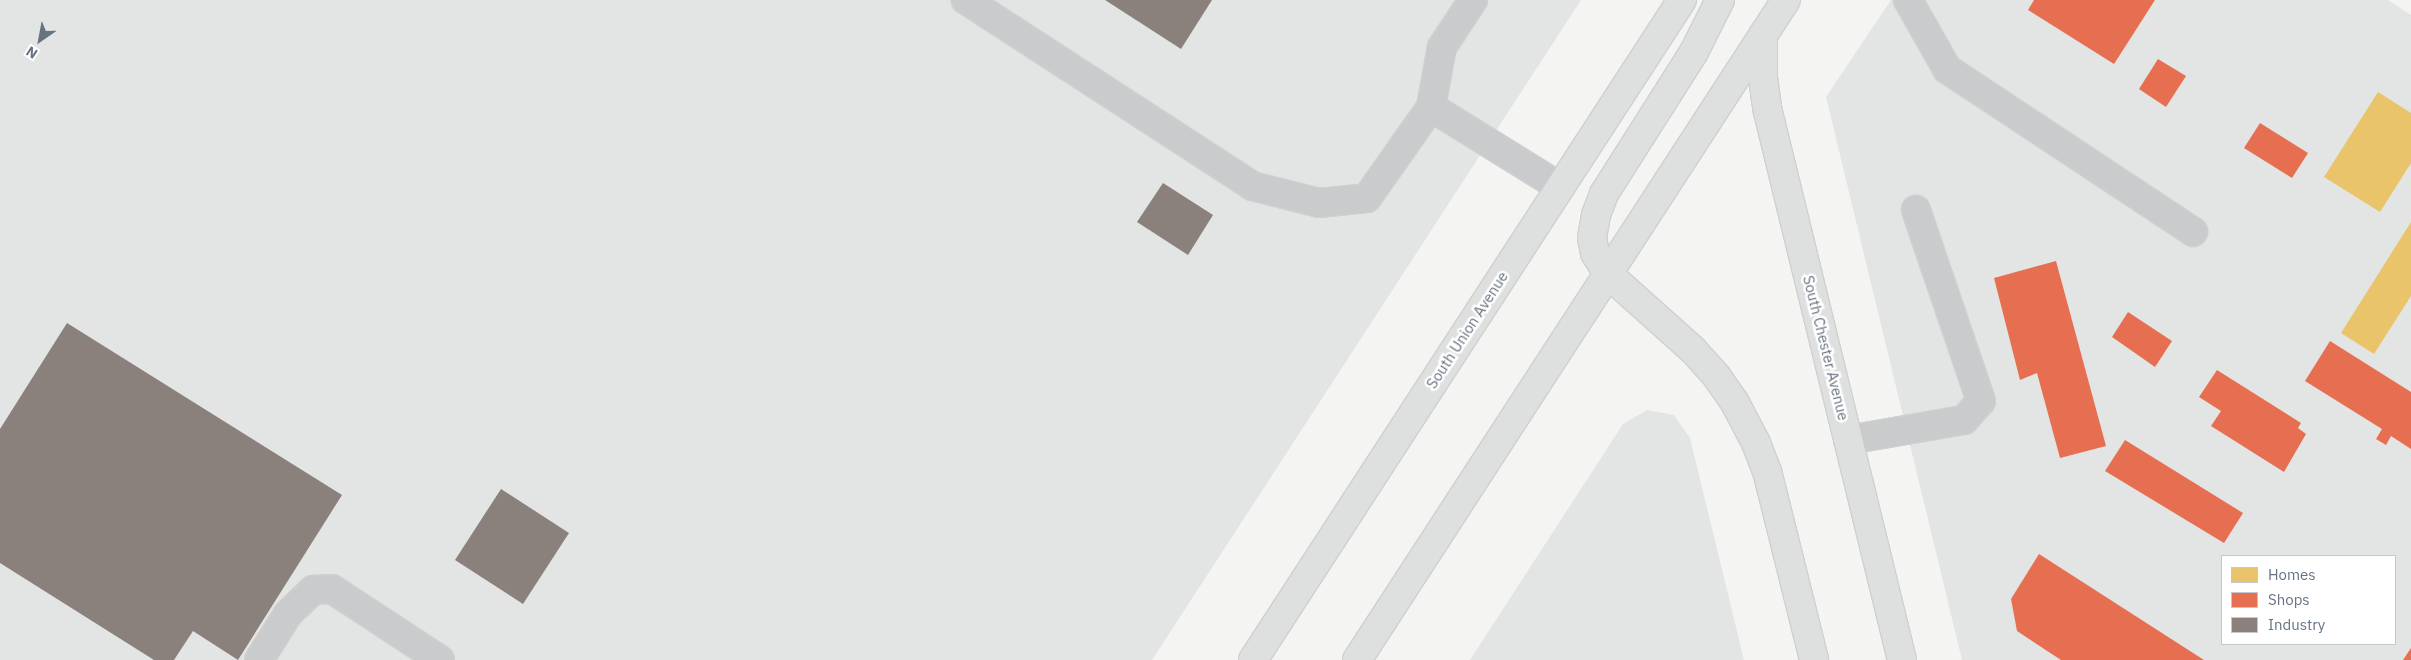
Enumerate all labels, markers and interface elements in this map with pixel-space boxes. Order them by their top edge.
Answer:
north arrow [15,15,65,65]
text: N [23,42,41,63]
street label: South Union Avenue [1422,268,1512,392]
street label: South Chester Avenue [1799,274,1853,422]
legend [2221,555,2396,645]
text: Homes [2268,565,2316,584]
text: Shops [2268,590,2310,609]
text: Industry [2268,615,2325,634]

